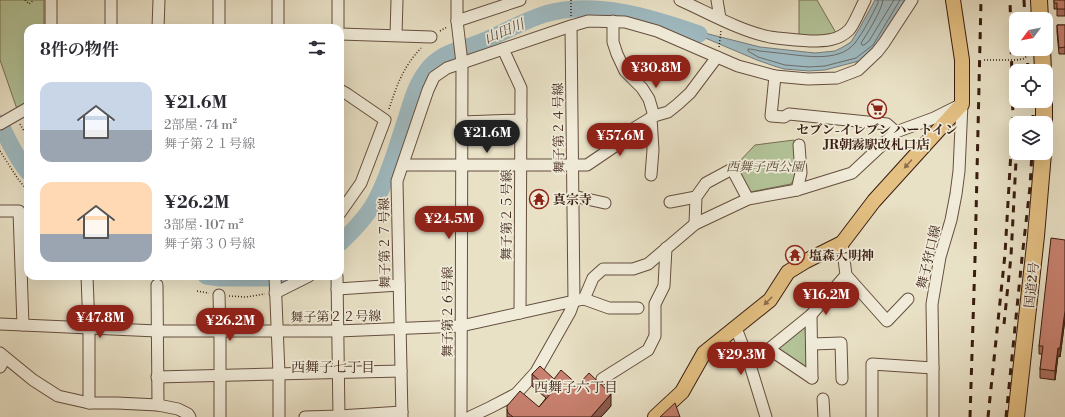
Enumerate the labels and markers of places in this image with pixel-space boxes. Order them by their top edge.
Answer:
pin: ¥30.8M [623,55,689,89]
supermarket icon: セブン-イレブン ハートイン JR朝霧駅改札口店 [866,98,888,120]
pin: ¥21.6M [454,120,520,154]
place label: セブン-イレブン ハートイン JR朝霧駅改札口店 [796,122,958,153]
pin: ¥57.6M [587,123,653,157]
temple icon: 真宗寺 [528,188,550,210]
place label: 真宗寺 [553,192,592,208]
pin: ¥24.5M [416,206,482,240]
temple icon: 塩森大明神 [784,244,806,266]
place label: 塩森大明神 [809,248,874,264]
pin: ¥16.2M [793,282,859,316]
pin: ¥47.8M [67,305,133,339]
pin: ¥26.2M [197,308,263,342]
pin: ¥29.3M [708,342,774,376]

